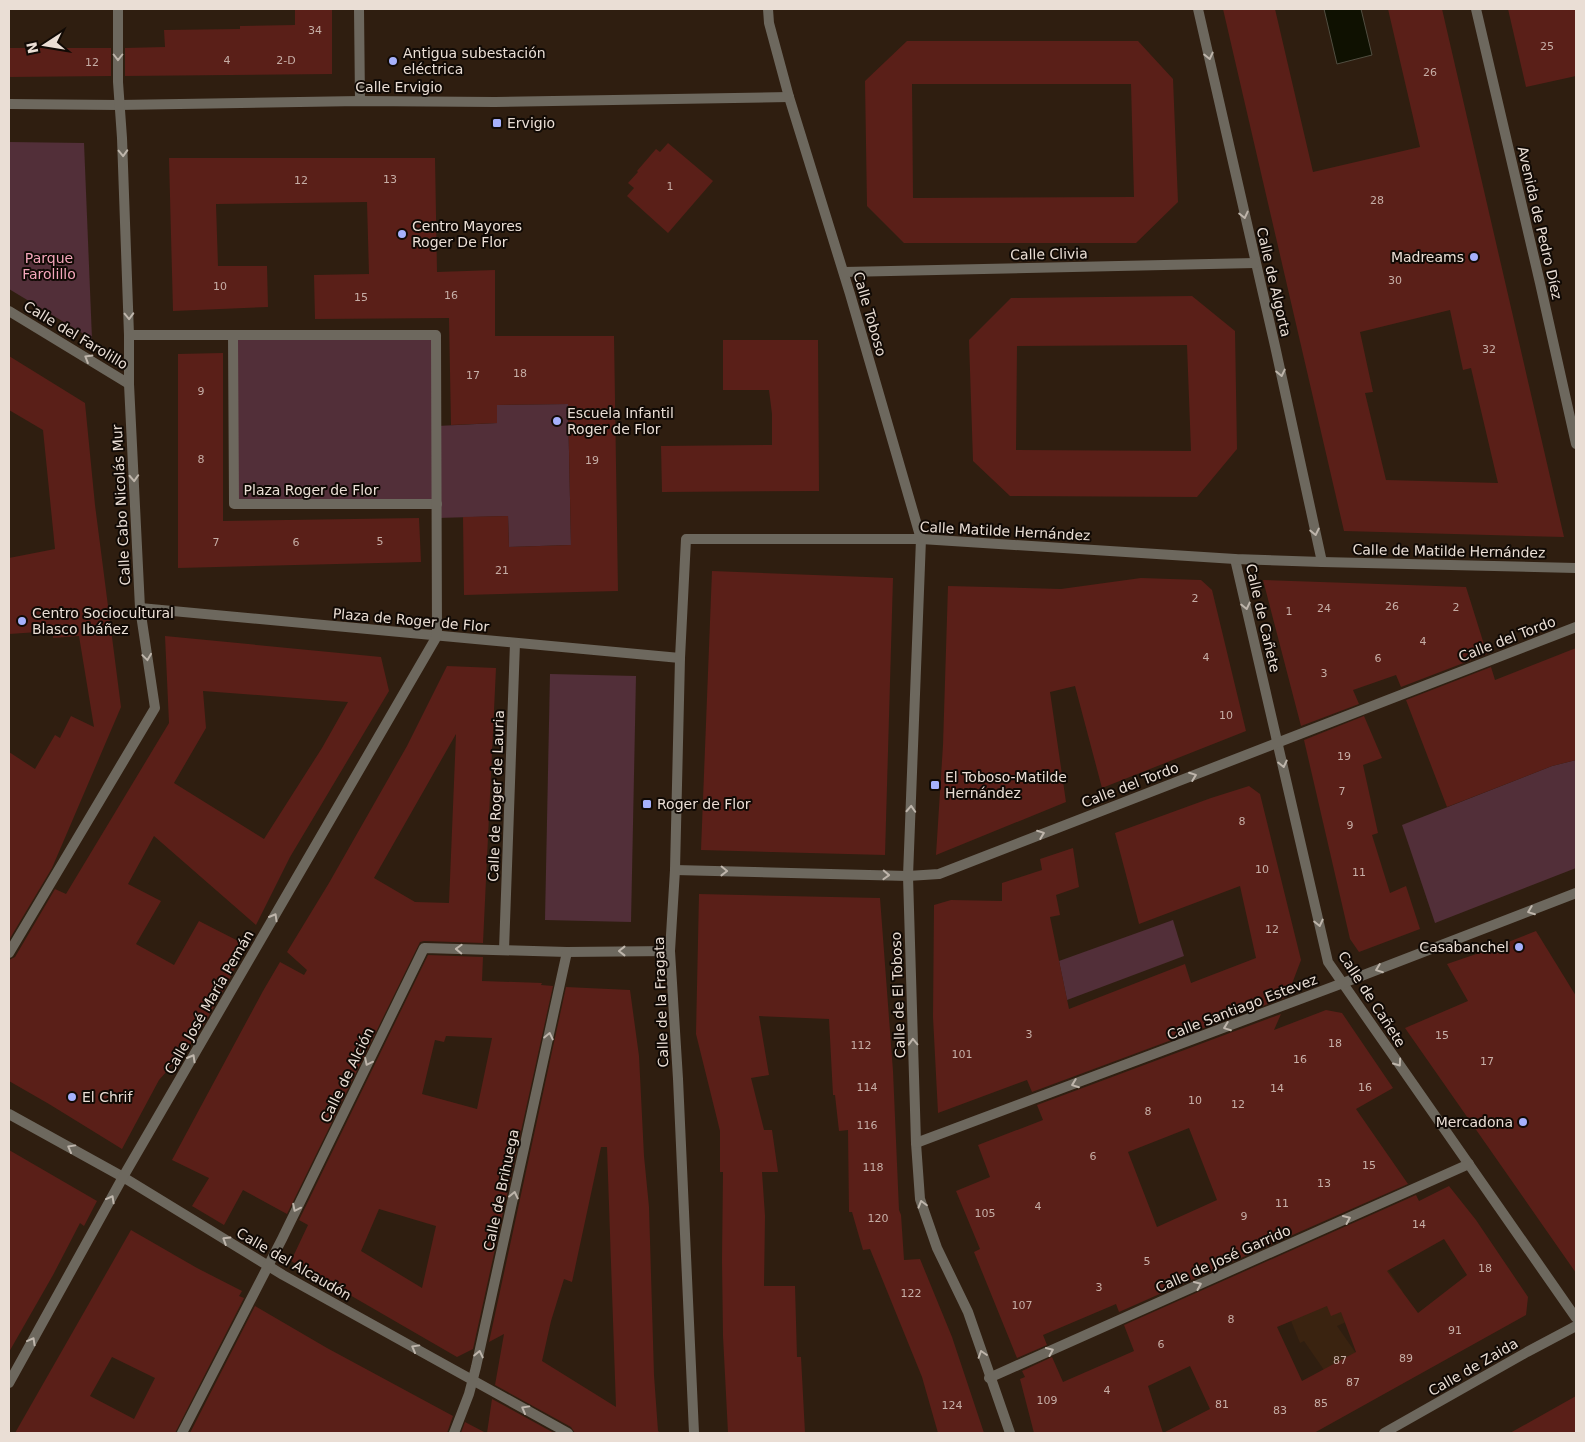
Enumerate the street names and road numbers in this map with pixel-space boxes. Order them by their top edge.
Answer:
street label: Calle Ervigio [355,79,443,95]
street label: Avenida de Pedro Díez [1515,145,1565,301]
street label: Calle de Algorta [1254,226,1294,338]
street label: Calle Clivia [1010,245,1088,263]
street label: Calle Toboso [850,270,890,358]
street label: Calle del Farolillo [21,298,131,372]
street label: Calle Cabo Nicolás Mur [109,424,133,586]
street label: Plaza Roger de Flor [244,482,379,498]
street label: Calle Matilde Hernández [919,519,1091,543]
street label: Calle de Matilde Hernández [1352,541,1546,561]
street label: Calle de Cañete [1243,562,1283,674]
street label: Plaza de Roger de Flor [332,605,490,635]
street label: Calle del Tordo [1456,613,1558,665]
street label: Calle de Roger de Lauria [485,710,507,882]
street label: Calle del Tordo [1079,759,1181,811]
street label: Calle José María Pemán [161,927,257,1077]
street label: Calle de El Toboso [888,932,908,1058]
street label: Calle de la Fragata [651,936,671,1068]
street label: Calle de Cañete [1335,948,1409,1050]
street label: Calle Santiago Estevez [1164,971,1320,1043]
street label: Calle de Alción [317,1025,377,1125]
street label: Calle de Brihuega [480,1128,522,1252]
street label: Calle de José Garrido [1153,1222,1293,1296]
street label: Calle del Alcaudón [234,1225,354,1303]
street label: Calle de Zaida [1425,1335,1521,1399]

